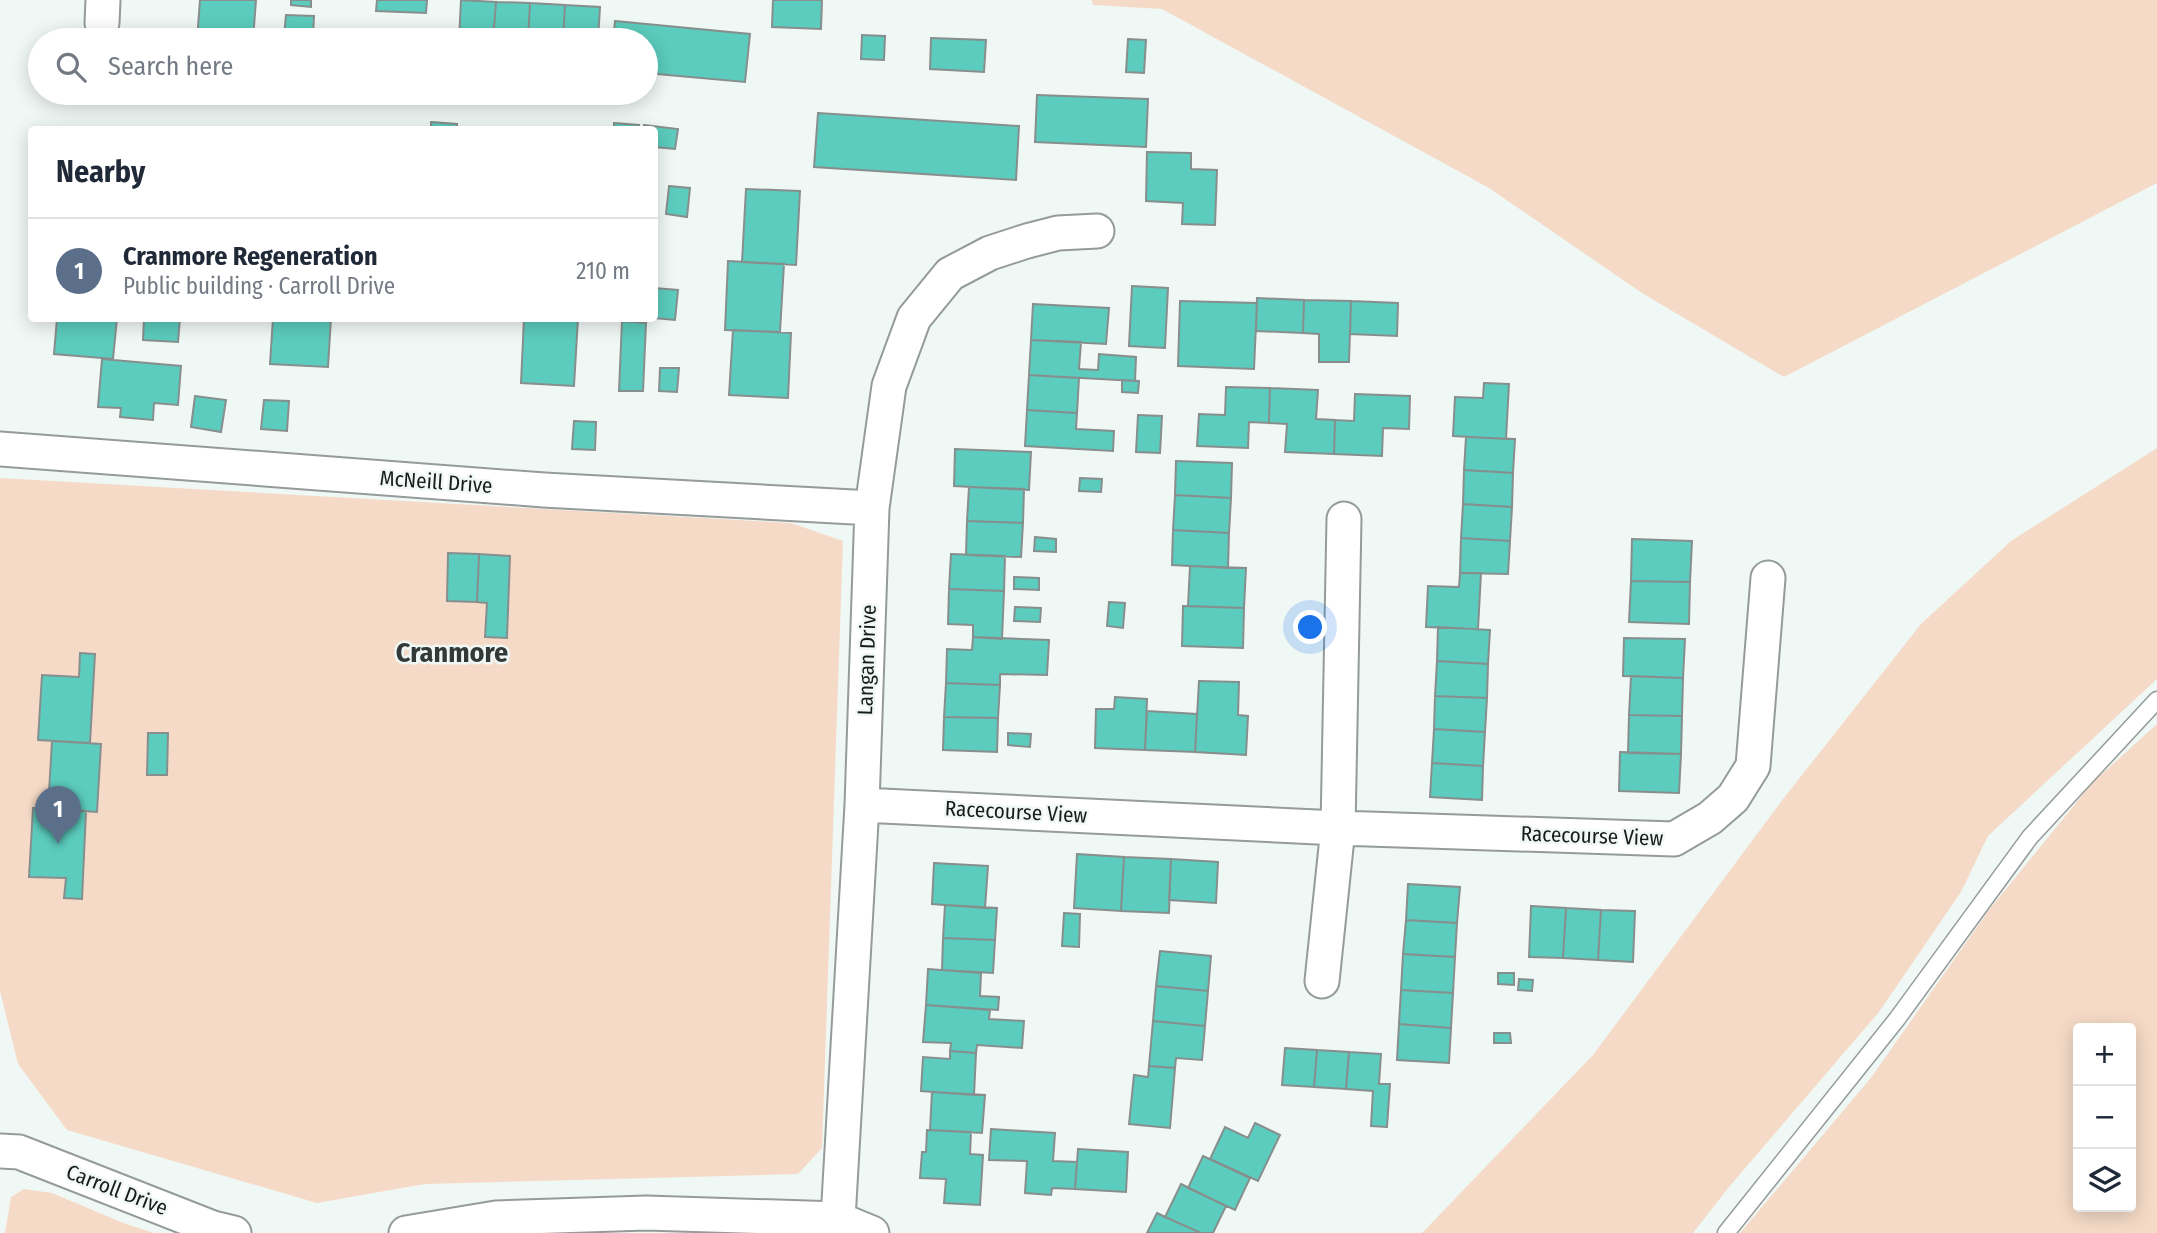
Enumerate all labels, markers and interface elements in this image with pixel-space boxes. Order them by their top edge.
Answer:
search box [28,28,658,105]
icon: search [52,48,90,86]
text: Search here [108,51,233,82]
text: Nearby [56,154,145,190]
text: Cranmore Regeneration [123,241,378,272]
text: 1 [74,257,84,285]
text: 210 m [576,257,630,285]
text: Public building · Carroll Drive [123,272,395,300]
street label: McNeill Drive [379,465,493,499]
street label: Langan Drive [852,604,882,716]
your location [1293,610,1327,644]
district label: Cranmore [396,636,508,669]
pin: 1 [35,786,81,844]
street label: Racecourse View [944,795,1088,829]
street label: Racecourse View [1520,821,1664,851]
map controls [2073,1023,2136,1212]
button: + [2073,1023,2136,1086]
button: − [2073,1086,2136,1149]
button: layers [2073,1149,2136,1212]
street label: Carroll Drive [63,1159,171,1221]

